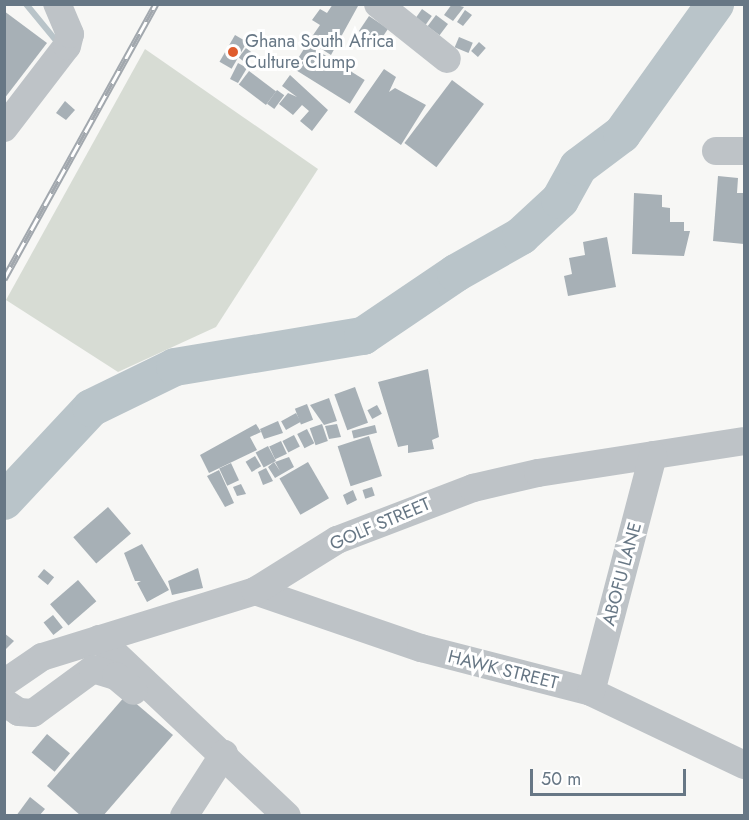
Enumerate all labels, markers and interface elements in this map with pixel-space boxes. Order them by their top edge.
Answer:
place label: Ghana South Africa Culture Clump [245,31,394,74]
marker: Ghana South Africa Culture Clump [226,45,240,59]
street label: GOLF STREET [326,493,434,555]
street label: ABOFU LANE [598,520,646,628]
street label: HAWK STREET [446,646,560,694]
scale bar [533,757,689,795]
text: 50 m [541,766,581,792]

